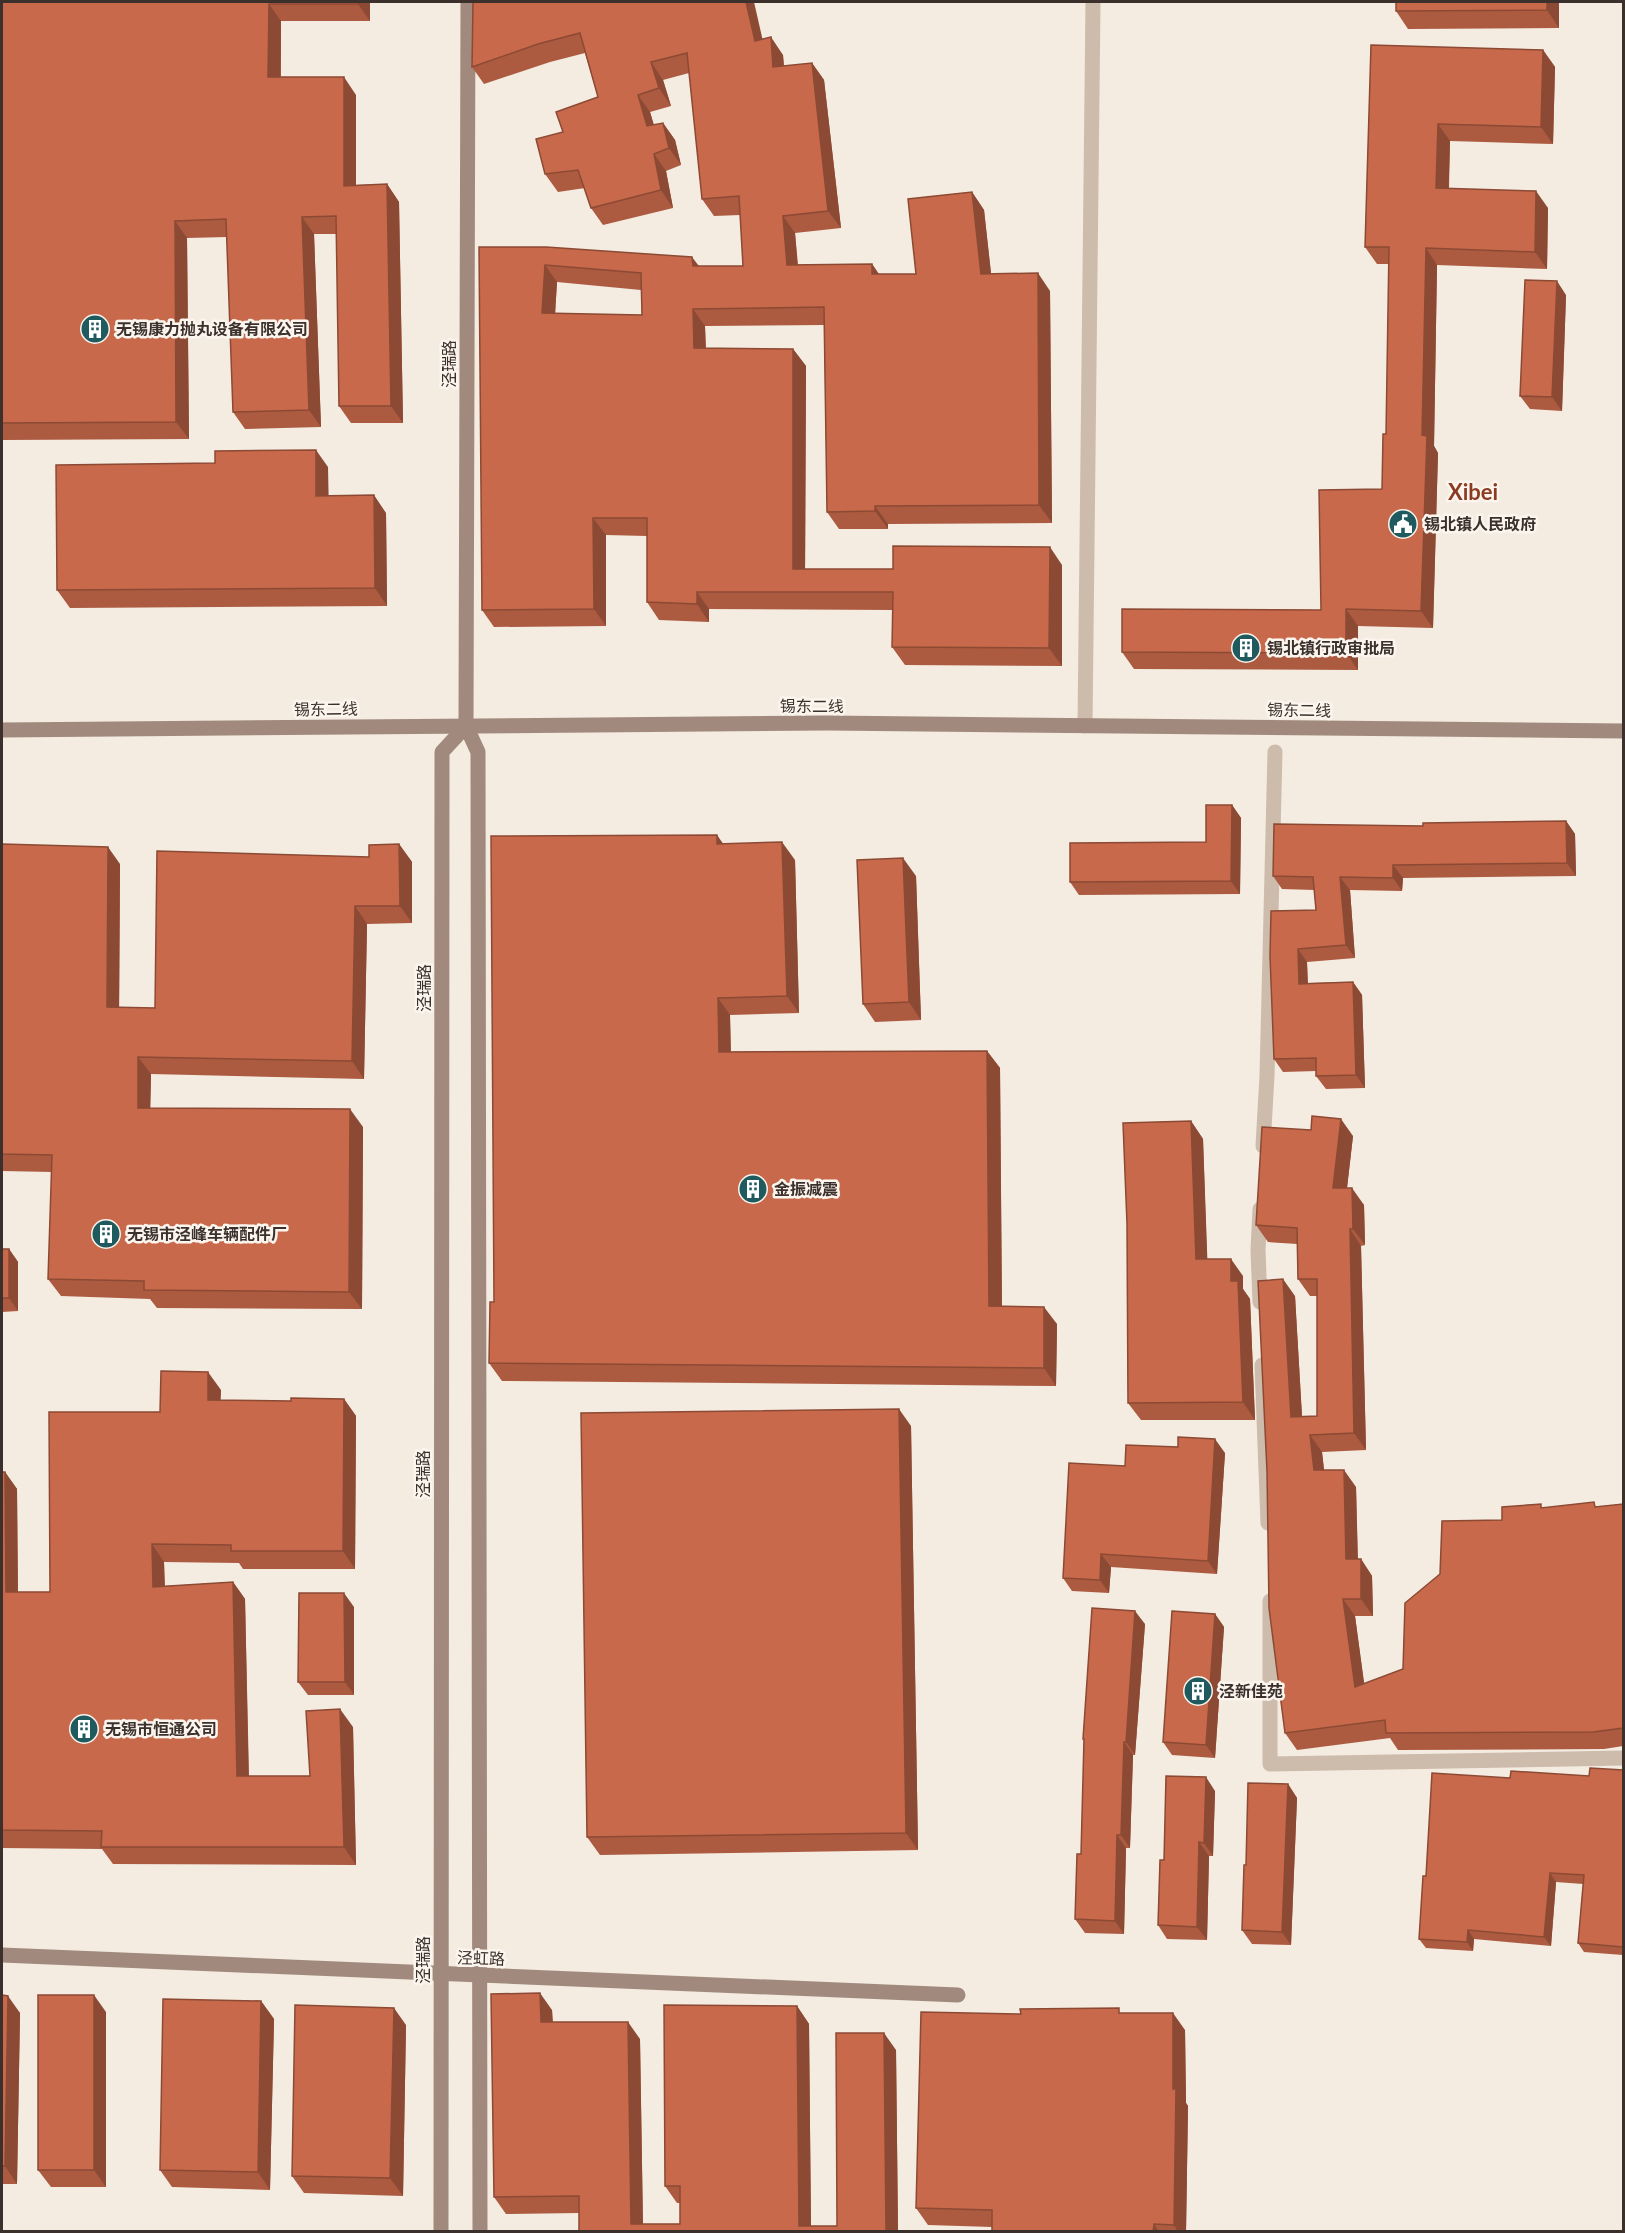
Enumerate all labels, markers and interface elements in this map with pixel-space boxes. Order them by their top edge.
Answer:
building icon: 无锡康力抛丸设备有限公司 [79,313,111,345]
place label: 无锡康力抛丸设备有限公司 [116,319,308,338]
street label: 泾瑞路 [439,340,458,388]
district label: Xibei [1448,478,1498,505]
public building icon: 锡北镇人民政府 [1387,508,1419,540]
place label: 锡北镇人民政府 [1424,514,1536,533]
building icon: 锡北镇行政审批局 [1230,632,1262,664]
place label: 锡北镇行政审批局 [1267,638,1395,657]
street label: 锡东二线 [780,696,844,715]
street label: 锡东二线 [294,698,358,719]
street label: 锡东二线 [1267,699,1331,720]
street label: 泾瑞路 [414,964,433,1012]
building icon: 金振减震 [737,1173,769,1205]
place label: 金振减震 [774,1179,838,1198]
building icon: 无锡市泾峰车辆配件厂 [90,1218,122,1250]
place label: 无锡市泾峰车辆配件厂 [127,1224,287,1243]
street label: 泾瑞路 [413,1450,432,1498]
building icon: 泾新佳苑 [1182,1675,1214,1707]
place label: 泾新佳苑 [1219,1681,1283,1700]
building icon: 无锡市恒通公司 [68,1713,100,1745]
place label: 无锡市恒通公司 [105,1719,217,1738]
street label: 泾瑞路 [413,1936,432,1984]
street label: 泾虹路 [457,1947,505,1968]

